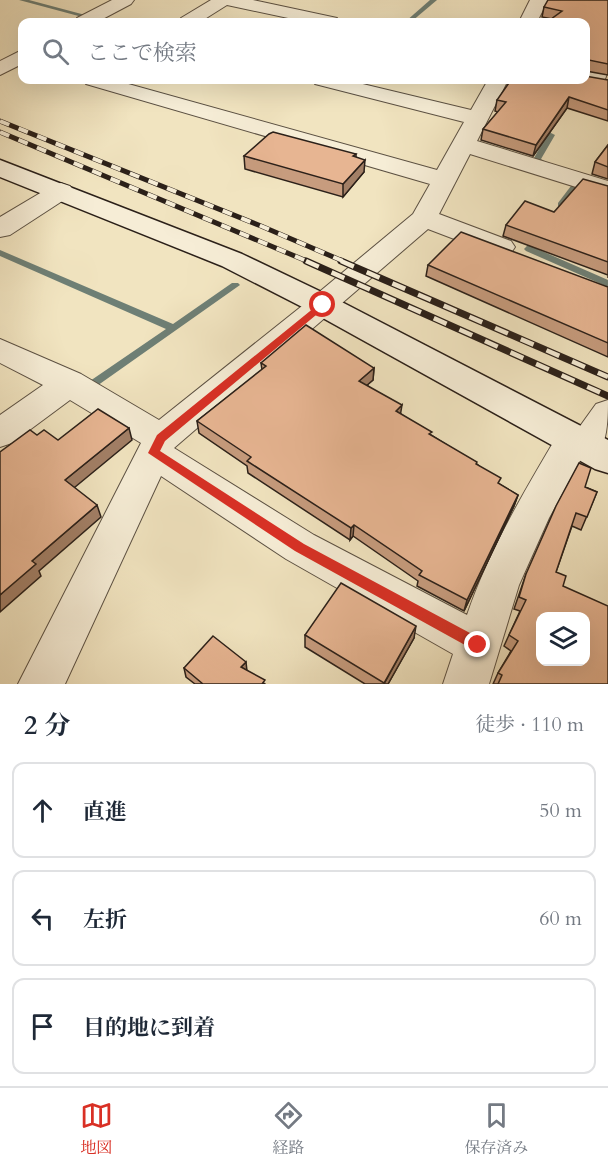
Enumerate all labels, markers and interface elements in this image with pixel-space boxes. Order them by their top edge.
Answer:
search box [18,18,590,84]
icon: search [39,35,72,68]
text: ここで検索 [87,38,197,68]
route start [309,291,335,317]
map controls [536,612,590,666]
button: layers [536,612,590,666]
route end [464,631,490,657]
text: 2 分 [24,708,70,743]
text: 徒歩 · 110 m [475,711,584,738]
icon: ahead [26,794,59,827]
text: 直進 [83,797,127,827]
text: 50 m [539,797,582,824]
icon: left [26,902,59,935]
text: 左折 [83,905,127,935]
text: 60 m [539,905,582,932]
icon: arrive [26,1010,59,1043]
text: 目的地に到着 [83,1013,215,1043]
tab: 地図 [80,1099,113,1159]
tab: 経路 [272,1099,305,1159]
tab: 保存済み [464,1099,528,1159]

